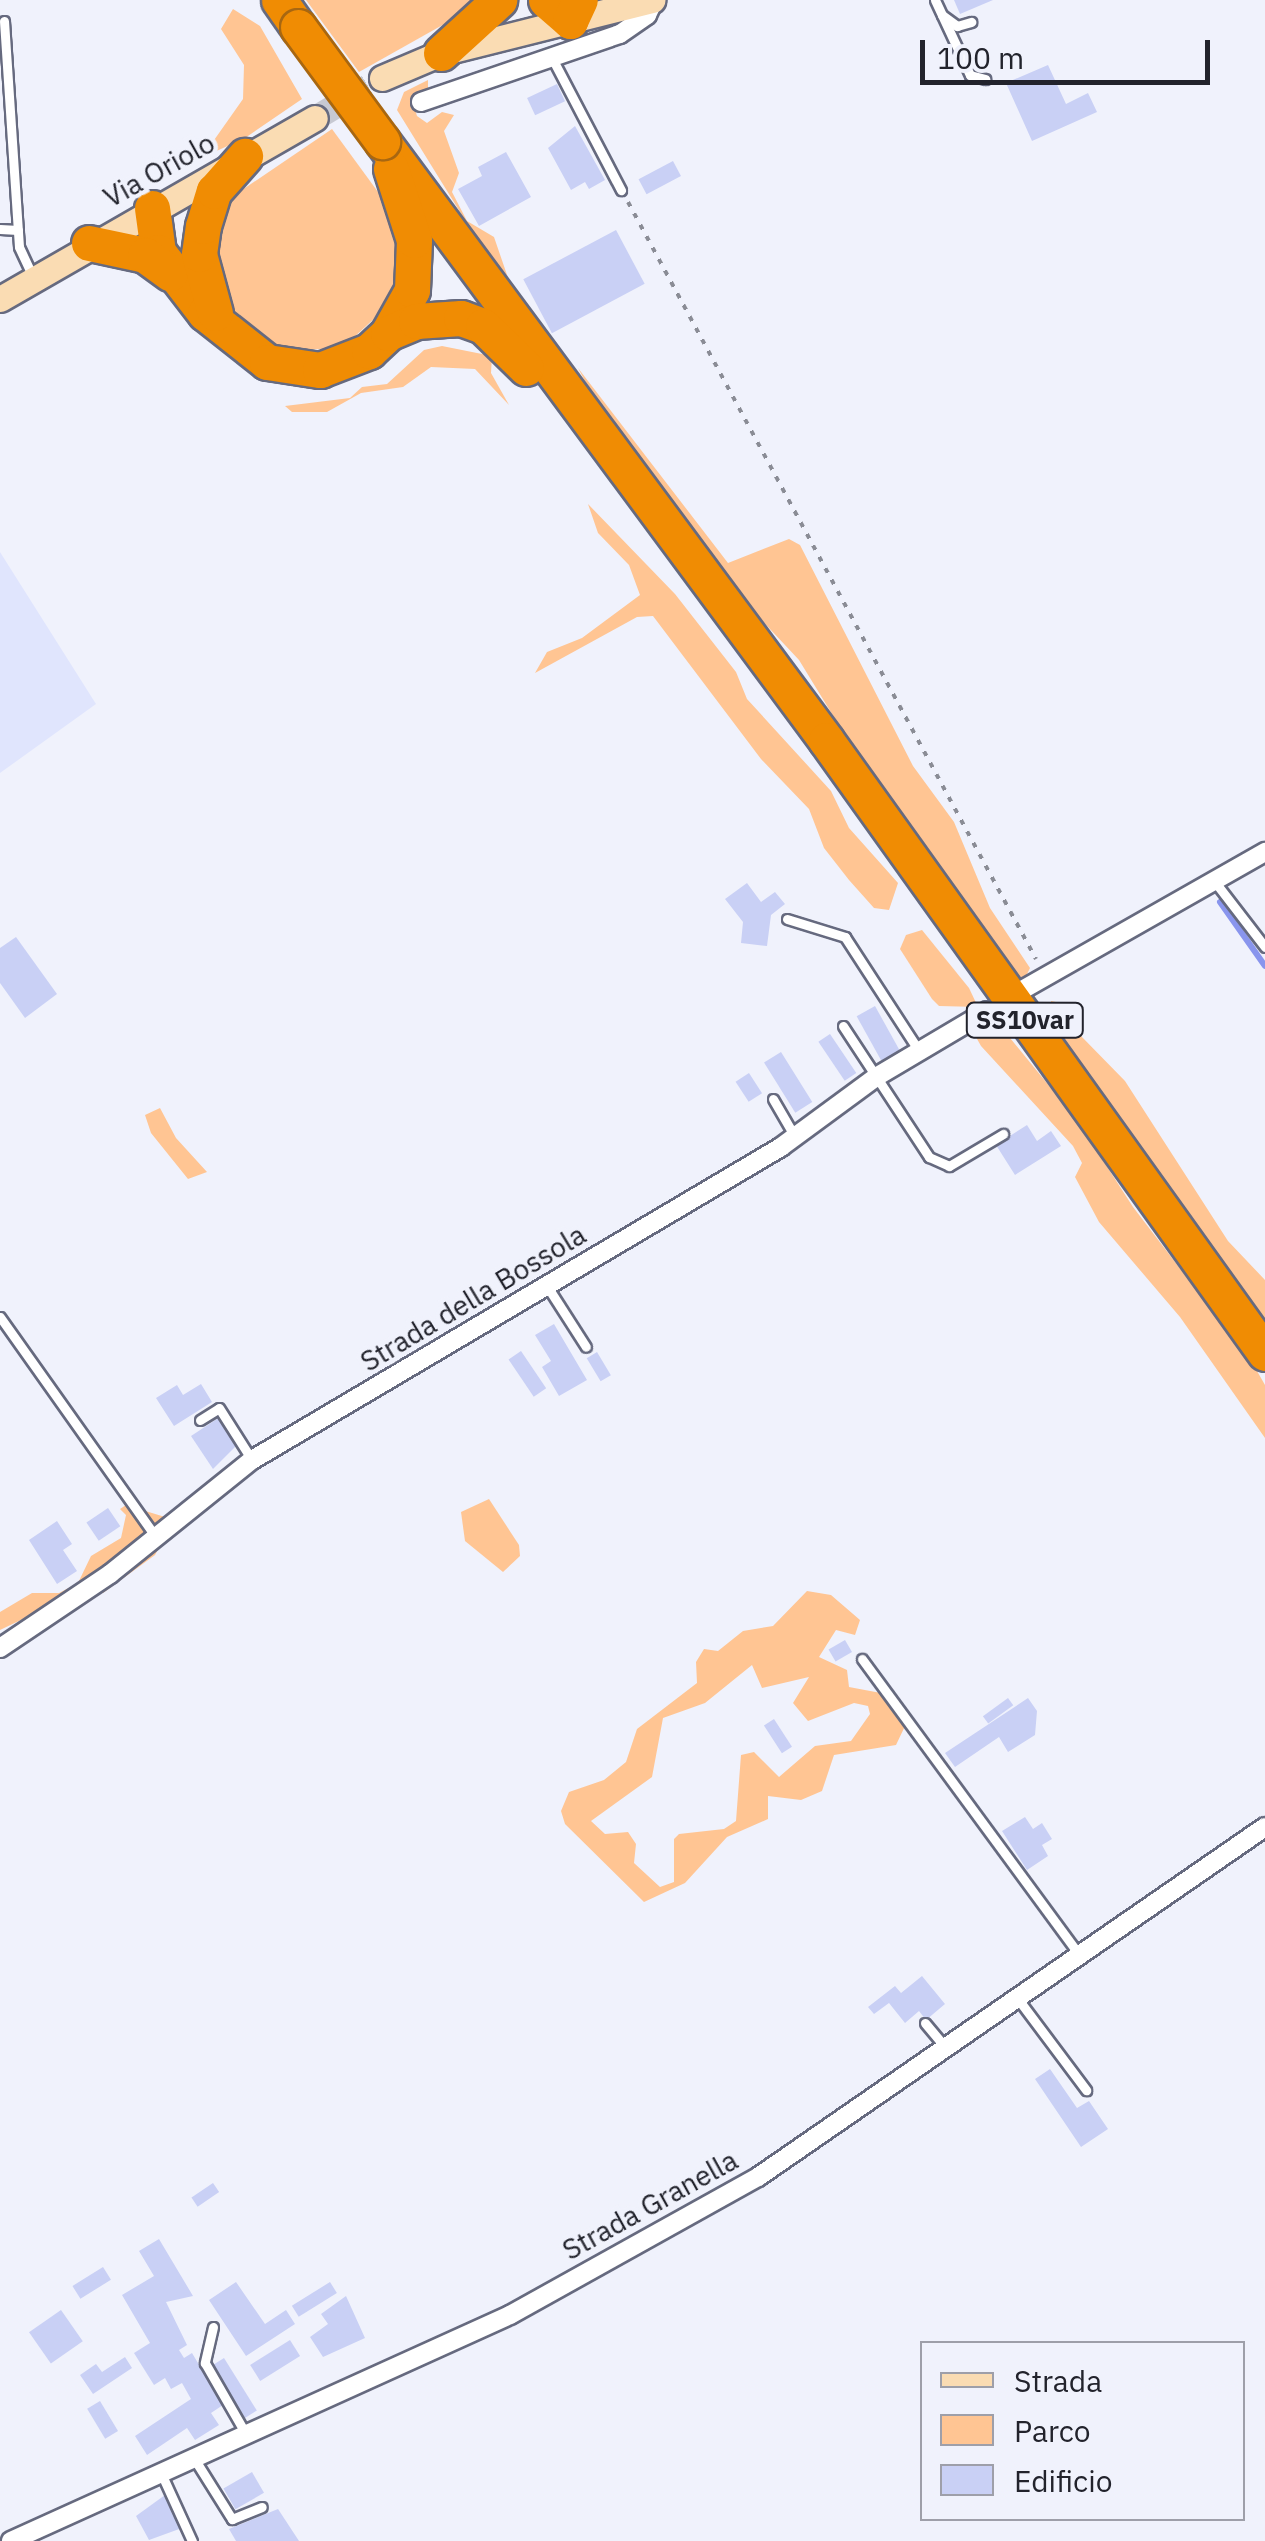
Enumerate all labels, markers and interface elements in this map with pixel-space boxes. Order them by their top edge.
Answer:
scale bar [925,20,1215,82]
text: 100 m [937,38,1024,77]
street label: Via Oriolo [98,126,220,214]
road number: SS10var [965,1000,1085,1040]
street label: Strada della Bossola [354,1218,592,1378]
street label: Strada Granella [557,2143,743,2267]
legend [920,2341,1245,2521]
text: Strada [1014,2361,1102,2400]
text: Parco [1014,2411,1090,2450]
text: Edificio [1014,2461,1113,2500]

